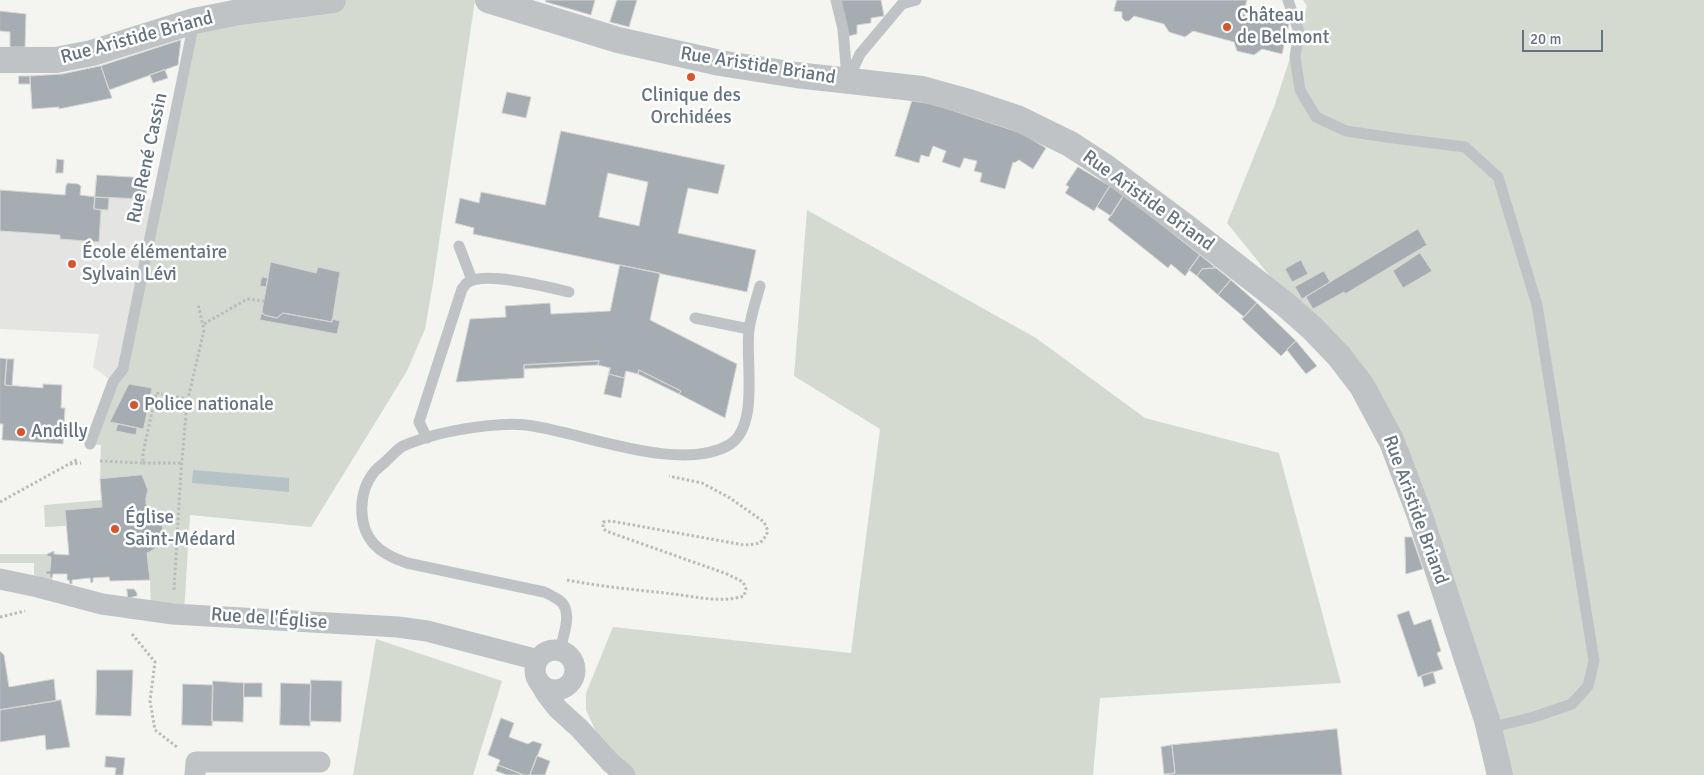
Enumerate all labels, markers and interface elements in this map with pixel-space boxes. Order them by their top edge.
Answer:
place label: Château de Belmont [1237,5,1329,49]
street label: Rue Aristide Briand [58,7,216,69]
scale bar [1524,20,1605,52]
marker: Château de Belmont [1221,21,1233,33]
text: 20 m [1530,30,1561,48]
street label: Rue Aristide Briand [679,42,837,90]
marker: Clinique des Orchidées [685,71,697,83]
place label: Clinique des Orchidées [641,85,741,129]
street label: Rue René Cassin [123,91,173,225]
street label: Rue Aristide Briand [1078,146,1218,256]
place label: École élémentaire Sylvain Lévi [82,242,227,286]
marker: École élémentaire Sylvain Lévi [66,258,78,270]
place label: Police nationale [144,394,274,416]
marker: Police nationale [128,399,140,411]
place label: Andilly [31,421,88,443]
marker: Andilly [15,426,27,438]
street label: Rue Aristide Briand [1377,432,1453,588]
place label: Église Saint-Médard [125,507,235,551]
marker: Église Saint-Médard [109,523,121,535]
street label: Rue de l'Église [210,604,328,634]

